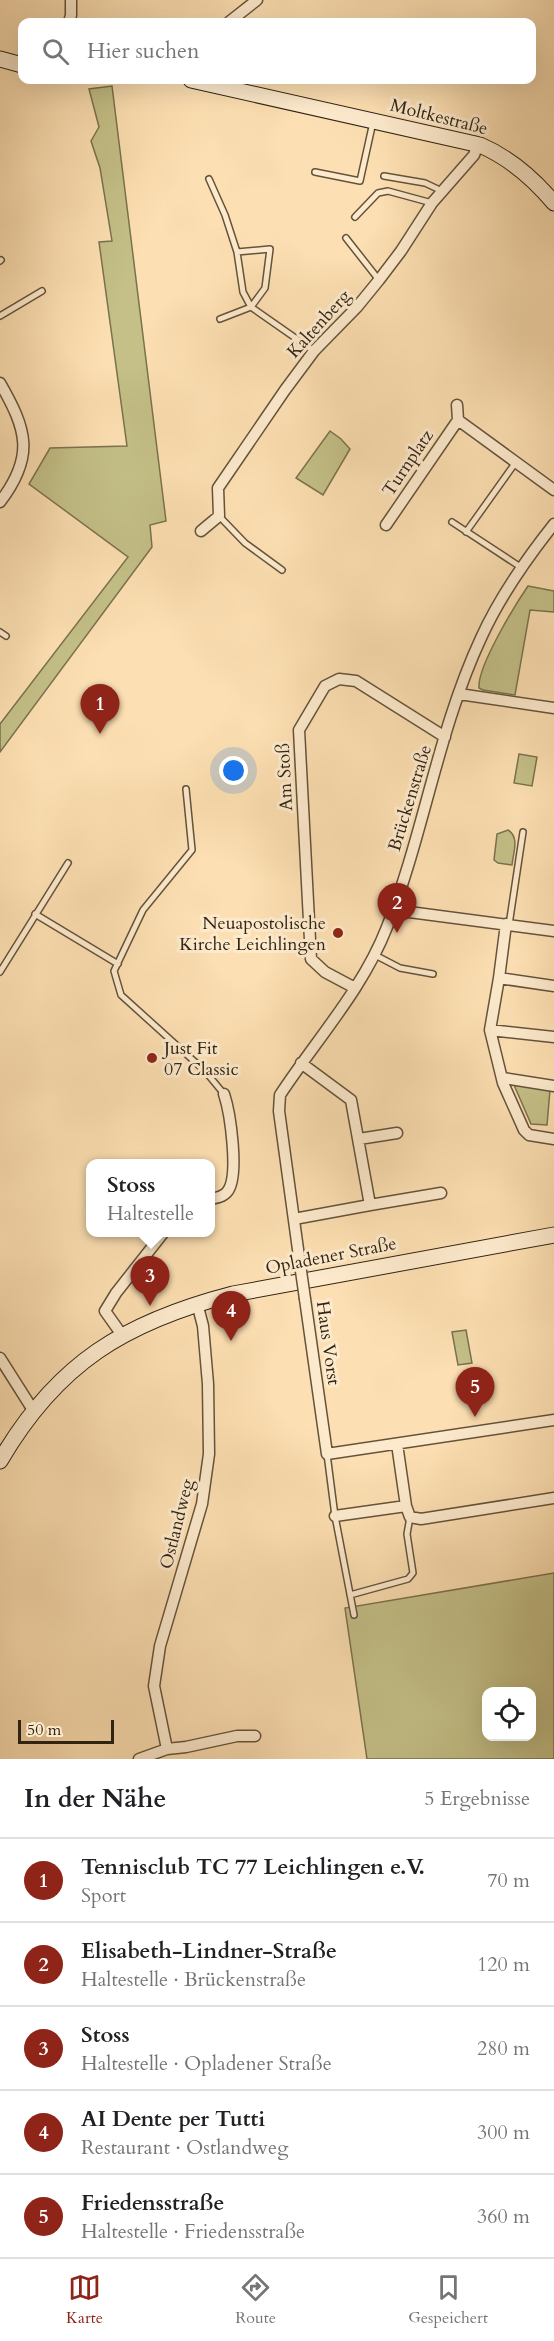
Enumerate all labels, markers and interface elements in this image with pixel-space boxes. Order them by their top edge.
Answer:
search box [18,18,536,84]
icon: search [39,35,72,68]
text: Hier suchen [87,36,200,66]
street label: Moltkestraße [388,93,490,141]
street label: Kaltenberg [281,284,357,364]
street label: Turnplatz [377,425,439,501]
pin: 1 [80,684,120,734]
street label: Am Stoß [271,742,299,812]
street label: Brückenstraße [382,742,438,854]
your location [219,756,248,785]
pin: 2 [378,884,416,933]
place label: Neuapostolische Kirche Leichlingen [179,911,327,957]
marker: Neuapostolische Kirche Leichlingen [331,926,345,940]
place label: Just Fit 07 Classic [161,1036,239,1082]
marker: Just Fit 07 Classic [145,1051,159,1065]
popup [86,1159,215,1237]
text: Stoss [107,1170,155,1200]
text: Haltestelle [107,1200,194,1227]
street label: Opladener Straße [263,1231,399,1281]
pin: 3 [130,1256,170,1306]
pin: 4 [212,1292,250,1341]
street label: Haus Vorst [310,1299,346,1387]
pin: 5 [456,1368,494,1417]
street label: Ostlandweg [154,1475,200,1572]
map controls [482,1687,536,1741]
button: locate [482,1687,536,1741]
scale bar [18,1717,114,1744]
text: 50 m [27,1719,61,1741]
text: In der Nähe [24,1781,166,1816]
text: 5 Ergebnisse [424,1785,530,1812]
text: Tennisclub TC 77 Leichlingen e.V. [81,1852,425,1882]
text: 1 [38,1867,49,1894]
text: 70 m [487,1867,530,1894]
text: Sport [81,1882,126,1909]
text: Elisabeth-Lindner-Straße [81,1936,337,1966]
text: 2 [38,1951,49,1978]
text: 120 m [477,1951,530,1978]
text: Haltestelle · Brückenstraße [81,1966,306,1993]
text: Stoss [81,2020,130,2050]
text: 3 [38,2035,49,2062]
text: 280 m [477,2035,530,2062]
text: Haltestelle · Opladener Straße [81,2050,332,2077]
text: AI Dente per Tutti [81,2104,265,2134]
text: 4 [38,2119,49,2146]
text: 300 m [477,2119,530,2146]
text: Restaurant · Ostlandweg [81,2134,288,2161]
text: Friedensstraße [81,2188,225,2218]
text: 5 [38,2203,49,2230]
text: 360 m [477,2203,530,2230]
text: Haltestelle · Friedensstraße [81,2218,305,2245]
tab: Karte [66,2271,103,2329]
tab: Route [235,2271,276,2329]
tab: Gespeichert [408,2271,488,2329]

